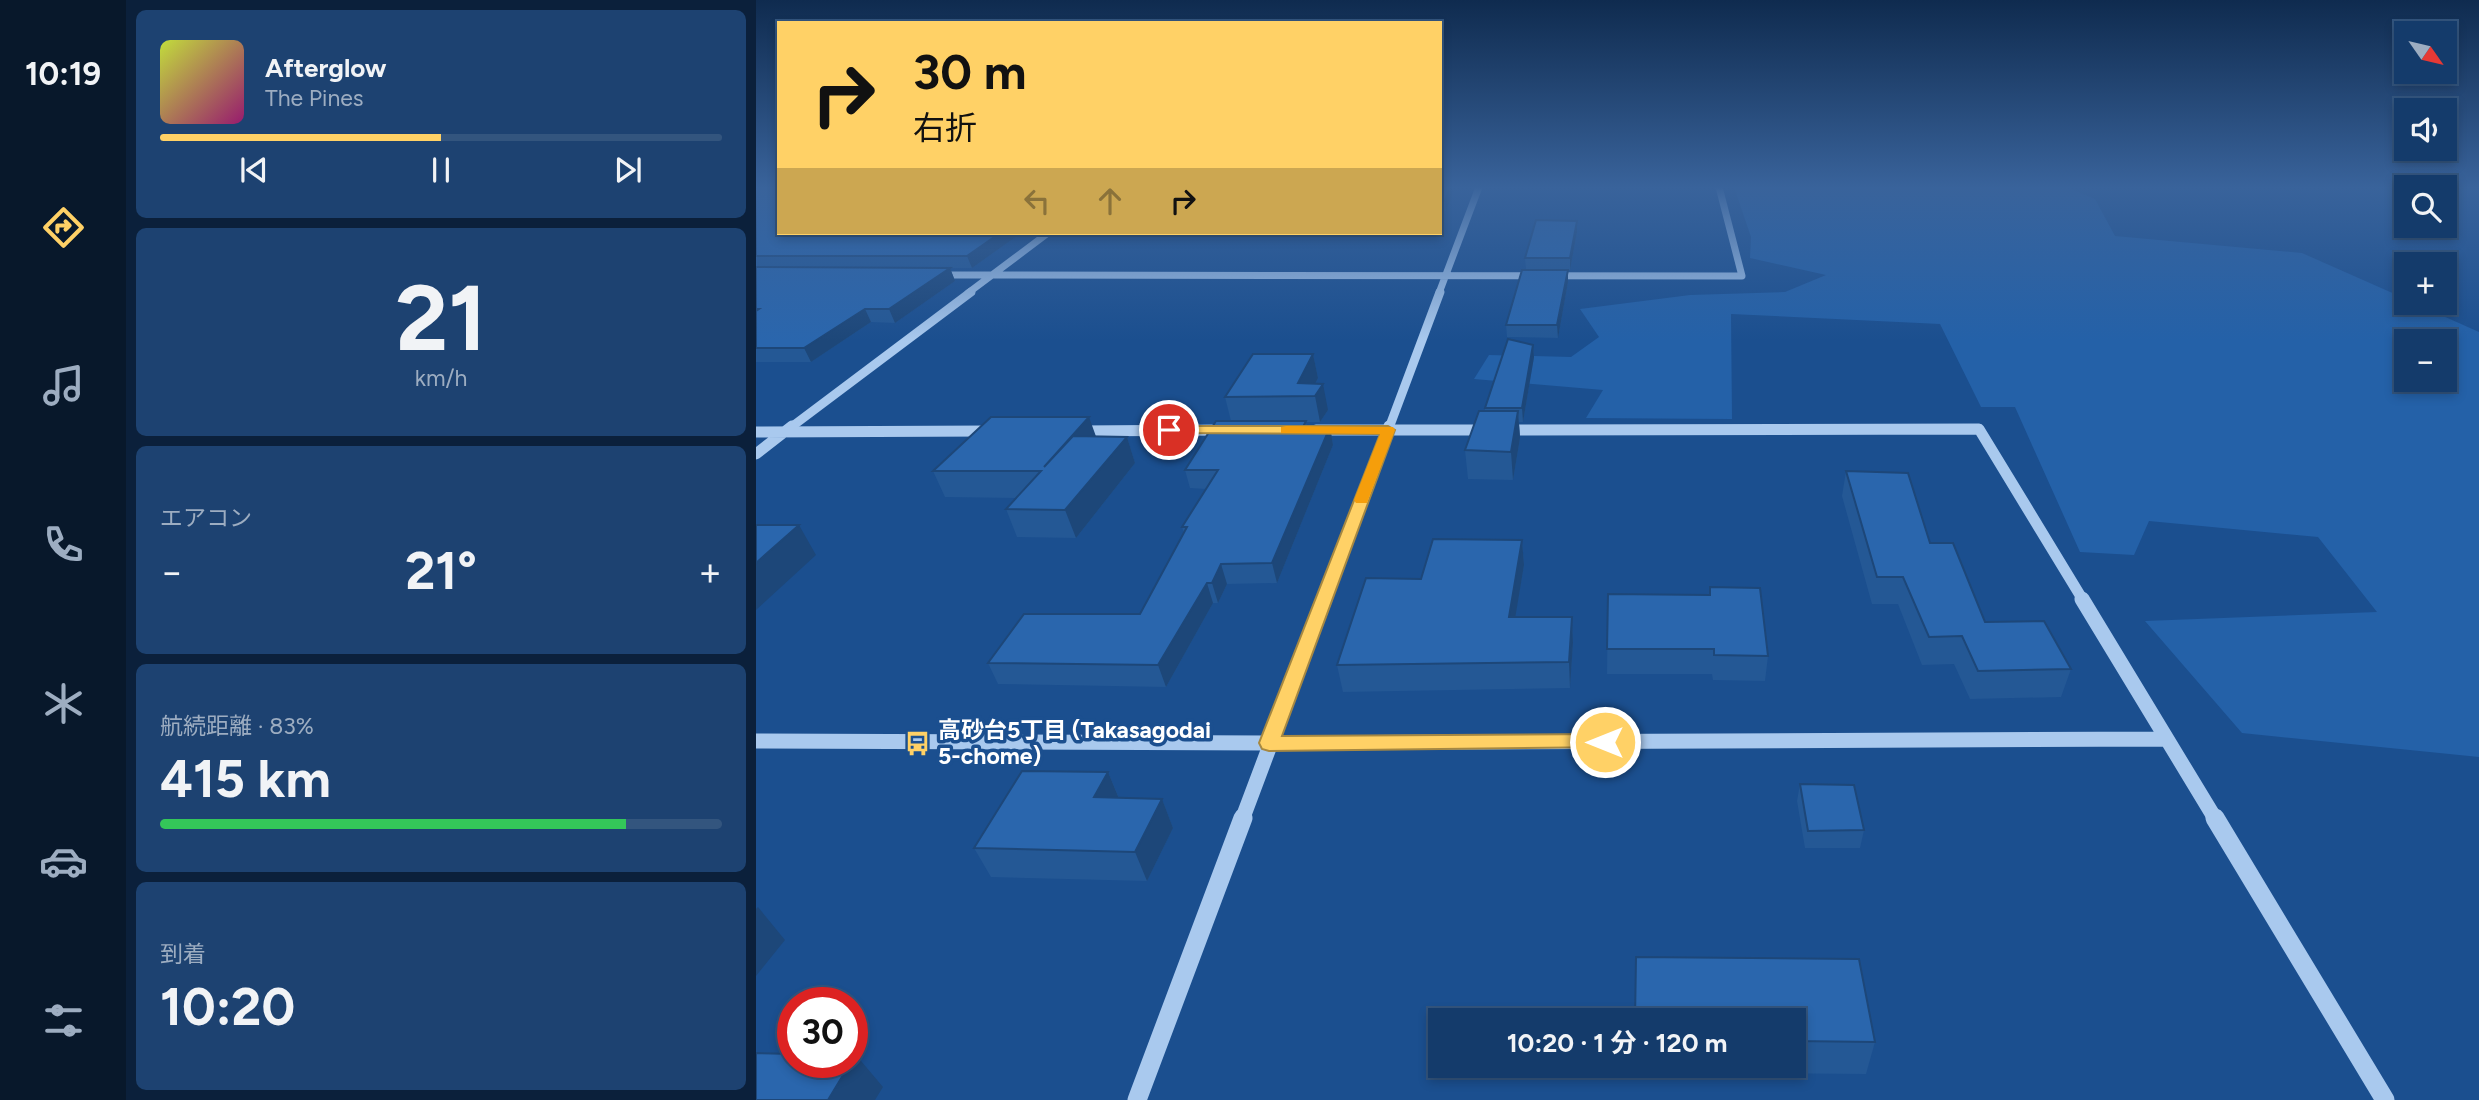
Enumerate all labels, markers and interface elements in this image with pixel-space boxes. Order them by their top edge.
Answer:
north arrow [2394,21,2457,84]
map controls [2394,21,2457,392]
text: 30 m [913,42,1026,101]
icon: right [798,49,889,140]
text: Afterglow [265,52,387,84]
text: 10:19 [25,55,101,93]
text: The Pines [265,84,364,112]
button: sound [2394,98,2457,161]
text: 右折 [913,109,977,147]
icon: previous [235,151,273,189]
icon: pause [422,151,460,189]
icon: next [609,151,647,189]
button: search [2394,175,2457,238]
icon: left [1018,182,1056,220]
icon: ahead [1091,182,1129,220]
icon: right [1164,182,1202,220]
icon: directions [39,203,88,252]
button: + [2394,252,2457,315]
text: 21 [395,264,487,373]
button: − [2394,329,2457,392]
icon: music [39,361,88,410]
text: km/h [415,364,467,392]
pin [1139,400,1199,460]
icon: arrive [1150,411,1188,449]
text: エアコン [160,504,252,532]
icon: phone [39,520,88,569]
text: 21° [405,540,477,602]
text: − [160,549,184,595]
text: + [698,549,722,595]
icon: climate [39,679,88,728]
position arrow [1568,705,1642,779]
text: 航続距離 · 83% [160,712,314,740]
place label: 高砂台5丁目 (Takasagodai 5-chome) [938,716,1211,770]
bus stop icon: 高砂台5丁目 (Takasagodai 5-chome) [904,729,932,757]
text: 415 km [160,748,331,810]
icon: car [39,837,88,886]
text: 到着 [160,940,206,968]
text: 10:20 [160,976,295,1038]
speed limit sign: 30 [777,987,868,1078]
icon: filters [39,996,88,1045]
text: 10:20 · 1 分 · 120 m [1507,1027,1727,1059]

